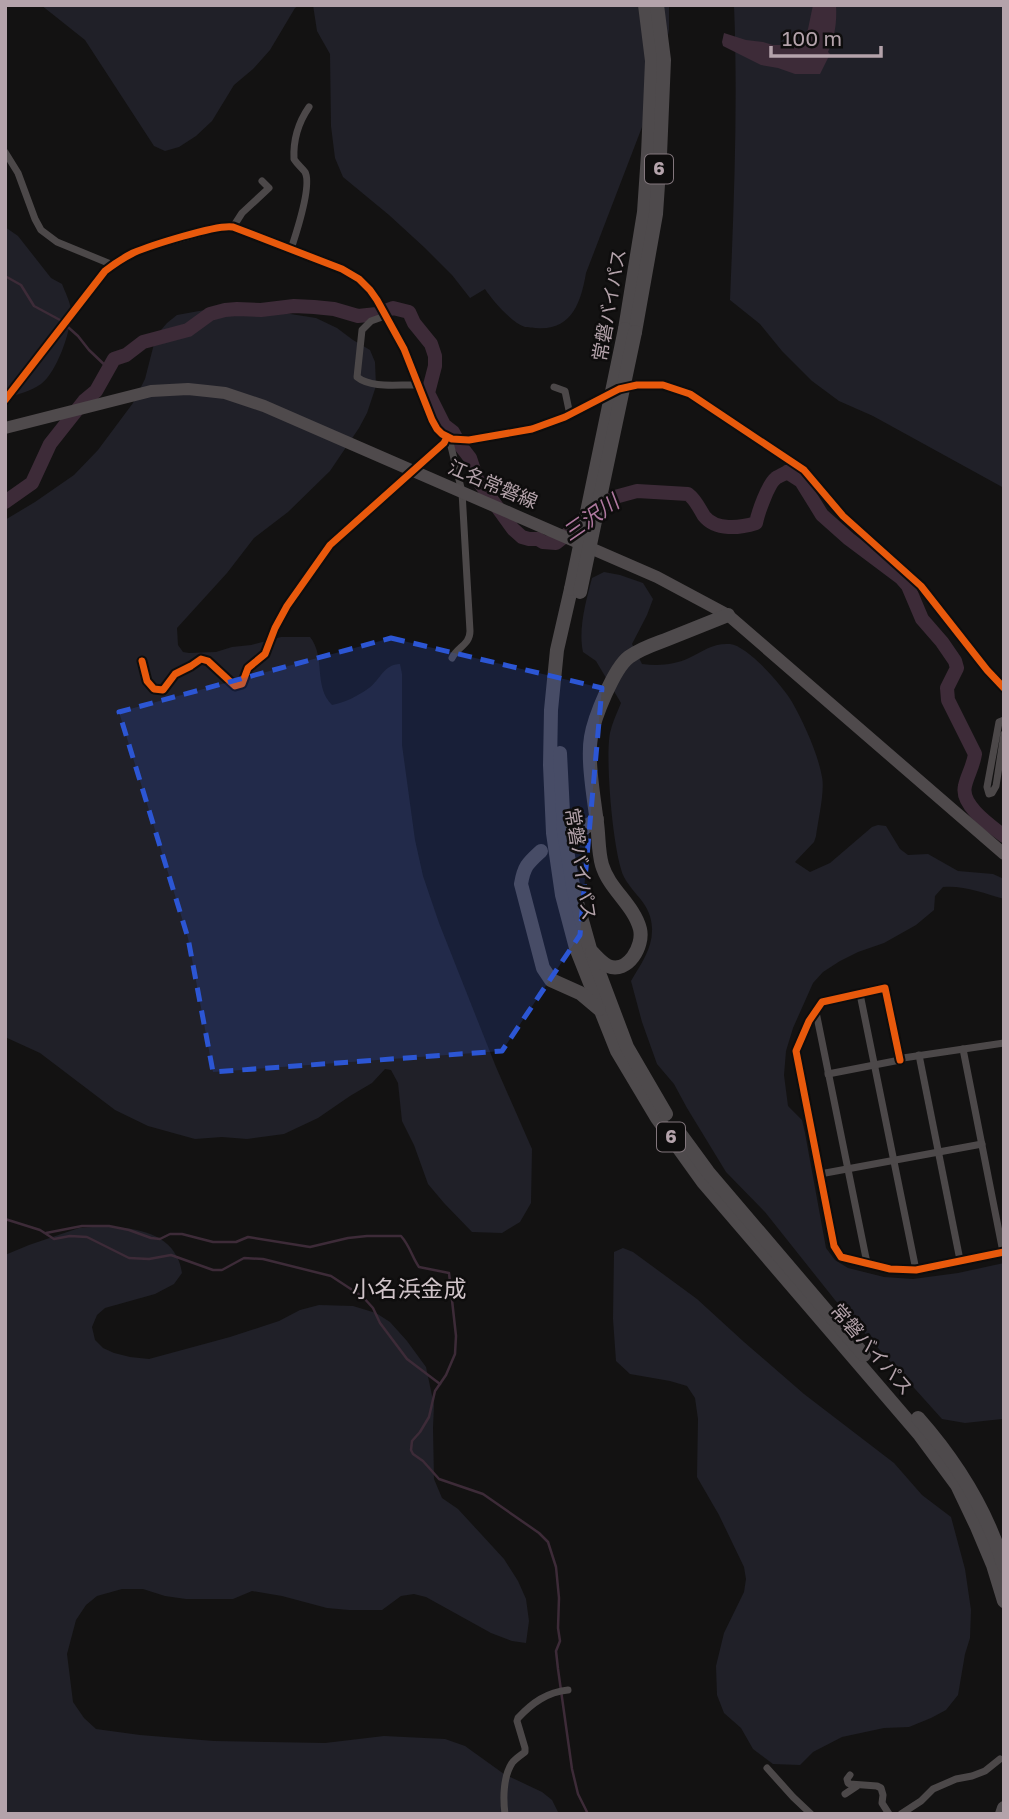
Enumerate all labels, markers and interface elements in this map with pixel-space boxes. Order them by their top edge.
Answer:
scale bar [771,14,881,58]
text: 100 m [782,25,842,51]
road number: 6 [645,154,673,184]
street label: 常磐バイパス [587,247,630,363]
street label: 江名常磐線 [445,454,541,513]
water label: 三沢川 [557,487,625,546]
street label: 常磐バイパス [561,806,602,922]
road number: 6 [657,1122,685,1152]
district label: 小名浜金成 [352,1274,467,1302]
street label: 常磐バイパス [826,1298,918,1399]

